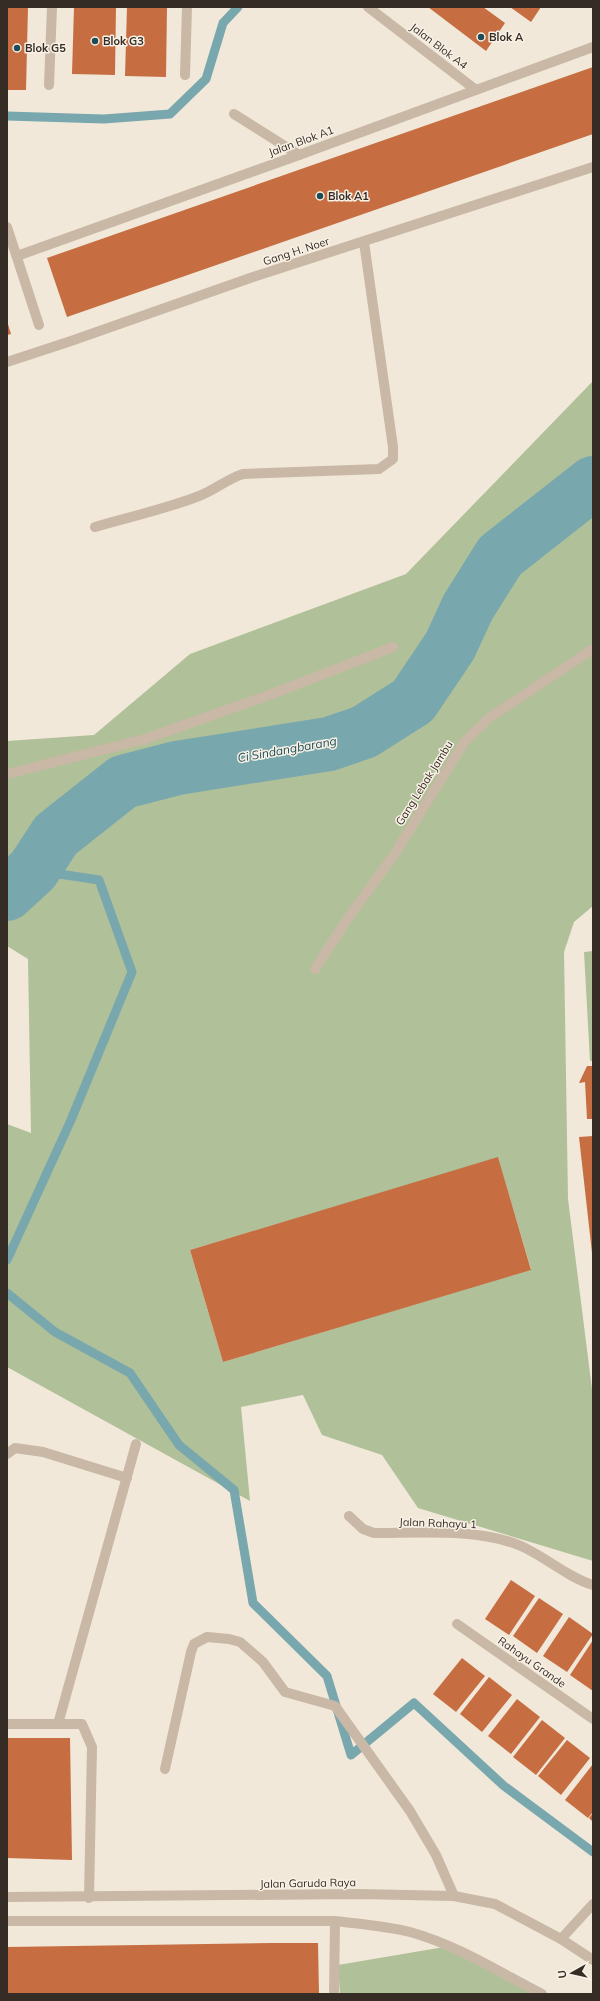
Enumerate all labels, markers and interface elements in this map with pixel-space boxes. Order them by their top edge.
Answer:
street label: Jalan Blok A4 [407,20,471,72]
place label: Blok A [489,30,524,44]
marker: Blok A [476,32,486,42]
place label: Blok G3 [103,34,144,48]
marker: Blok G3 [90,36,100,46]
place label: Blok G5 [25,41,66,55]
marker: Blok G5 [12,43,22,53]
street label: Jalan Blok A1 [266,123,336,159]
place label: Blok A1 [328,189,369,203]
marker: Blok A1 [315,191,325,201]
street label: Gang H. Noer [261,234,331,268]
water label: Ci Sindangbarang [236,733,338,765]
street label: Gang Lebak Jambu [392,738,456,828]
street label: Jalan Rahayu 1 [399,1515,477,1531]
street label: Rahayu Grande [495,1633,569,1691]
street label: Jalan Garuda Raya [260,1875,356,1891]
north arrow [552,1953,592,1993]
text: U [555,1969,570,1979]

